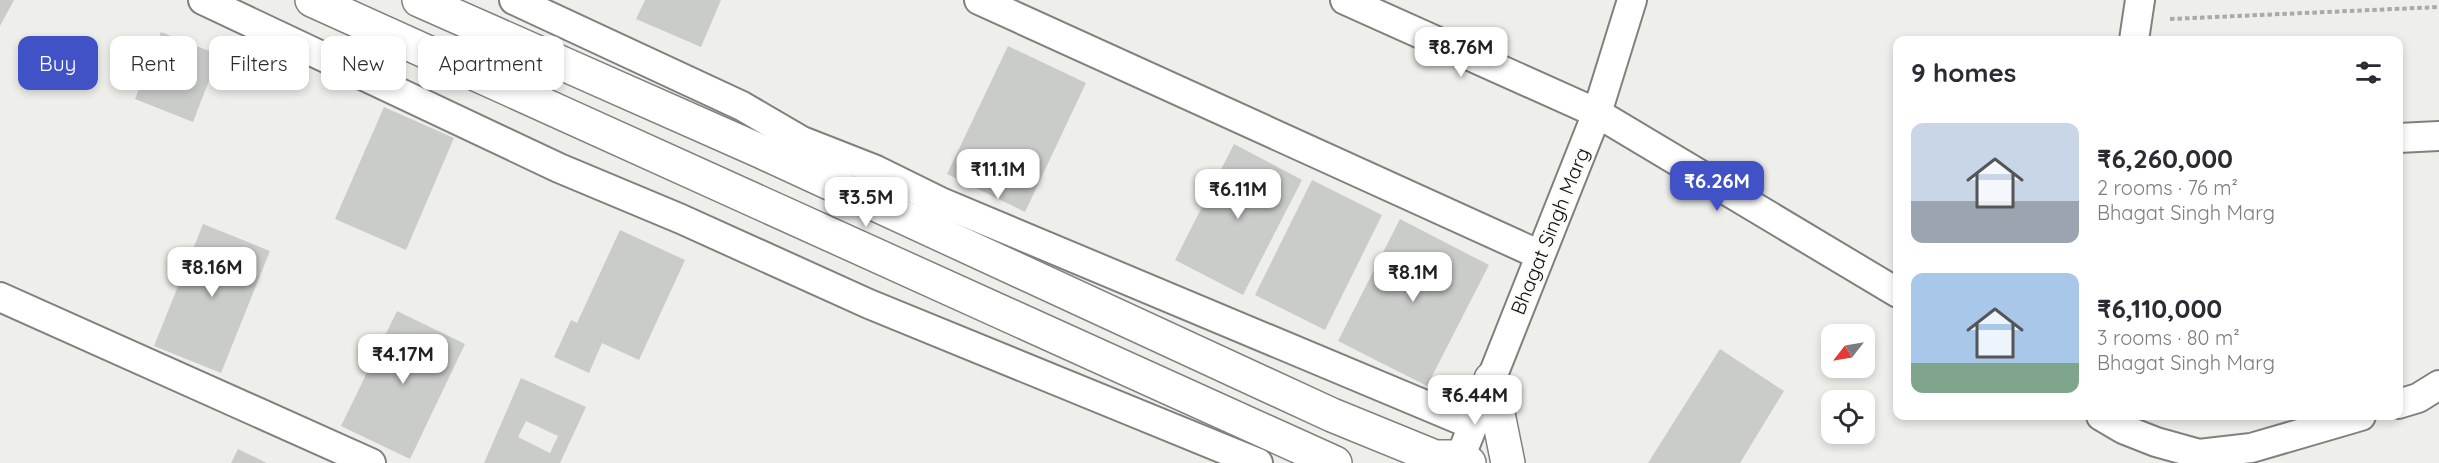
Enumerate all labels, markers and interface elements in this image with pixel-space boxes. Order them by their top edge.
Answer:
pin: ₹8.76M [1412,27,1510,78]
text: ₹8.76M [1429,34,1493,59]
chip: Buy [18,36,98,90]
chip: Rent [110,36,197,90]
chip: Filters [209,36,309,90]
chip: New [321,36,406,90]
chip: Apartment [418,36,564,90]
text: 9 homes [1911,56,2016,89]
icon: filters [2352,56,2385,89]
text: ₹6,260,000 [2097,142,2233,175]
street label: Bhagat Singh Marg [1505,144,1594,318]
icon: home [1959,147,2031,219]
pin: ₹11.1M [949,149,1047,200]
text: ₹11.1M [971,156,1025,181]
pin: ₹6.26M [1668,161,1766,212]
text: ₹6.26M [1684,168,1750,193]
pin: ₹6.11M [1189,169,1287,220]
text: 2 rooms · 76 m² [2097,175,2238,200]
text: ₹6.11M [1209,176,1267,201]
pin: ₹3.5M [824,177,908,228]
text: ₹3.5M [839,184,893,209]
text: Bhagat Singh Marg [2097,200,2275,225]
pin: ₹8.16M [163,247,261,298]
pin: ₹8.1M [1371,252,1455,303]
text: ₹8.16M [181,254,243,279]
text: ₹8.1M [1388,259,1438,284]
text: ₹6,110,000 [2097,292,2222,325]
icon: home [1959,297,2031,369]
north arrow [1821,324,1875,378]
map controls [1821,324,1875,444]
text: 3 rooms · 80 m² [2097,325,2240,350]
pin: ₹4.17M [354,334,452,385]
text: ₹4.17M [372,341,434,366]
text: Bhagat Singh Marg [2097,350,2275,375]
pin: ₹6.44M [1426,375,1524,426]
text: ₹6.44M [1442,382,1508,407]
button: locate [1821,390,1875,444]

